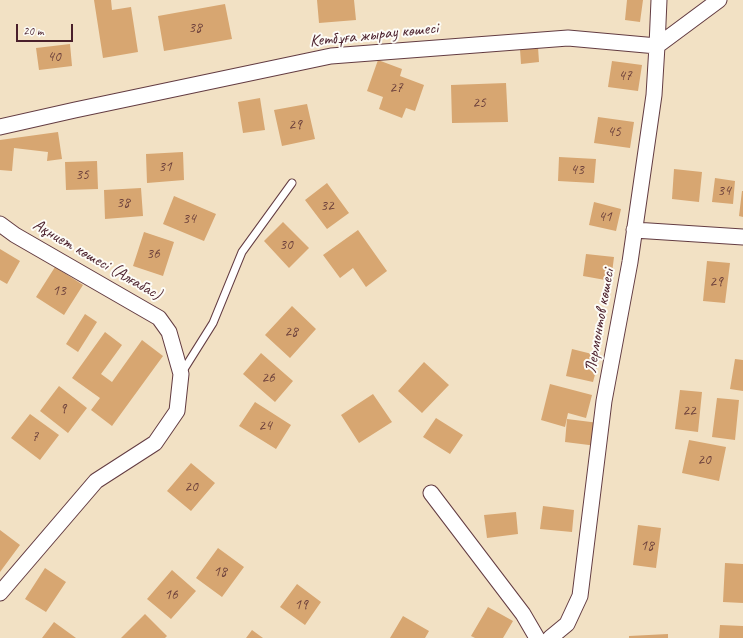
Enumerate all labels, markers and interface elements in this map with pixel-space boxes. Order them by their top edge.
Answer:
scale bar [18,16,75,42]
street label: Кетбұға жырау көшесі [309,18,439,52]
house number: 38 [188,19,202,37]
text: 20 m [23,23,43,39]
house number: 40 [47,48,61,66]
house number: 47 [618,67,632,85]
house number: 27 [389,79,403,97]
house number: 25 [472,94,486,112]
house number: 29 [288,116,302,134]
house number: 45 [607,123,621,141]
house number: 31 [158,158,172,176]
house number: 43 [570,161,584,179]
house number: 35 [75,166,89,184]
house number: 34 [717,182,731,200]
house number: 38 [116,194,130,212]
house number: 32 [320,197,334,215]
house number: 41 [598,208,612,226]
house number: 34 [182,210,196,228]
street label: Ақниет көшесі (Алғабас) [29,215,165,305]
house number: 30 [279,236,293,254]
house number: 36 [146,245,160,263]
street label: Лермонтов көшесі [581,267,619,375]
house number: 29 [709,273,723,291]
house number: 13 [52,282,66,300]
house number: 28 [284,323,298,341]
house number: 26 [261,369,275,387]
house number: 9 [60,400,66,418]
house number: 22 [682,402,696,420]
house number: 24 [258,417,272,435]
house number: 7 [32,428,38,446]
house number: 20 [697,451,711,469]
house number: 20 [184,478,198,496]
house number: 18 [640,537,654,555]
house number: 18 [213,563,227,581]
house number: 16 [164,586,178,604]
house number: 19 [294,596,308,614]

